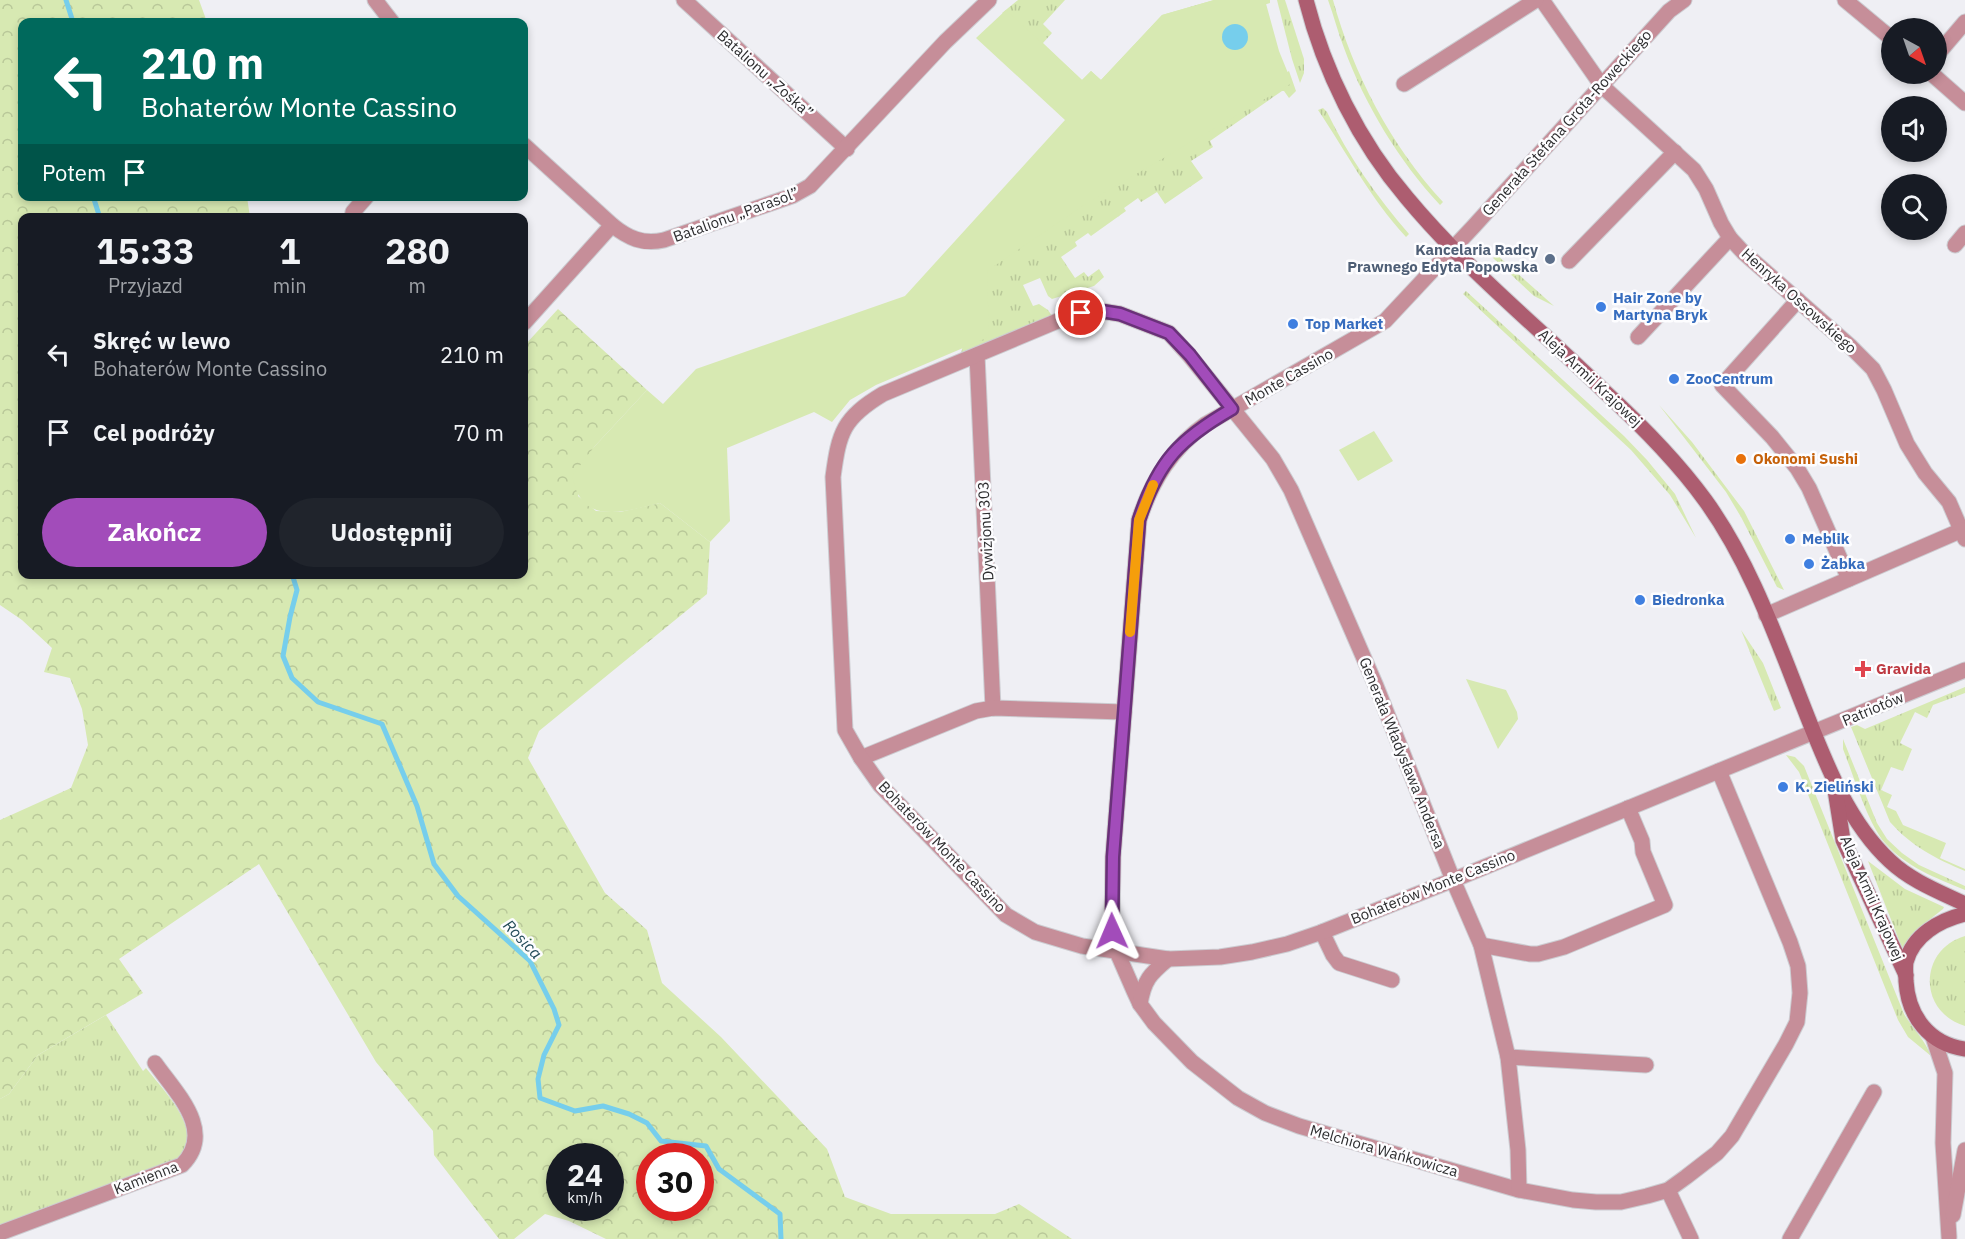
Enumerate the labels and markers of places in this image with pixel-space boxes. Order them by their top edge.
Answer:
place label: Kancelaria Radcy Prawnego Edyta Popowska [1347,240,1538,276]
marker: Kancelaria Radcy Prawnego Edyta Popowska [1543,252,1557,266]
pin [1055,287,1106,338]
place label: Hair Zone by Martyna Bryk [1613,288,1708,324]
marker: Hair Zone by Martyna Bryk [1594,300,1608,314]
place label: Top Market [1305,314,1383,333]
marker: Top Market [1286,317,1300,331]
place label: ZooCentrum [1686,369,1773,388]
marker: ZooCentrum [1667,372,1681,386]
place label: Okonomi Sushi [1753,449,1858,468]
marker: Okonomi Sushi [1734,452,1748,466]
place label: Meblik [1802,529,1850,548]
marker: Meblik [1783,532,1797,546]
place label: Żabka [1821,554,1865,573]
marker: Żabka [1802,557,1816,571]
place label: Biedronka [1652,590,1725,609]
marker: Biedronka [1633,593,1647,607]
place label: Gravida [1876,659,1932,678]
marker: Gravida [1854,660,1872,678]
place label: K. Zieliński [1795,777,1874,796]
marker: K. Zieliński [1776,780,1790,794]

